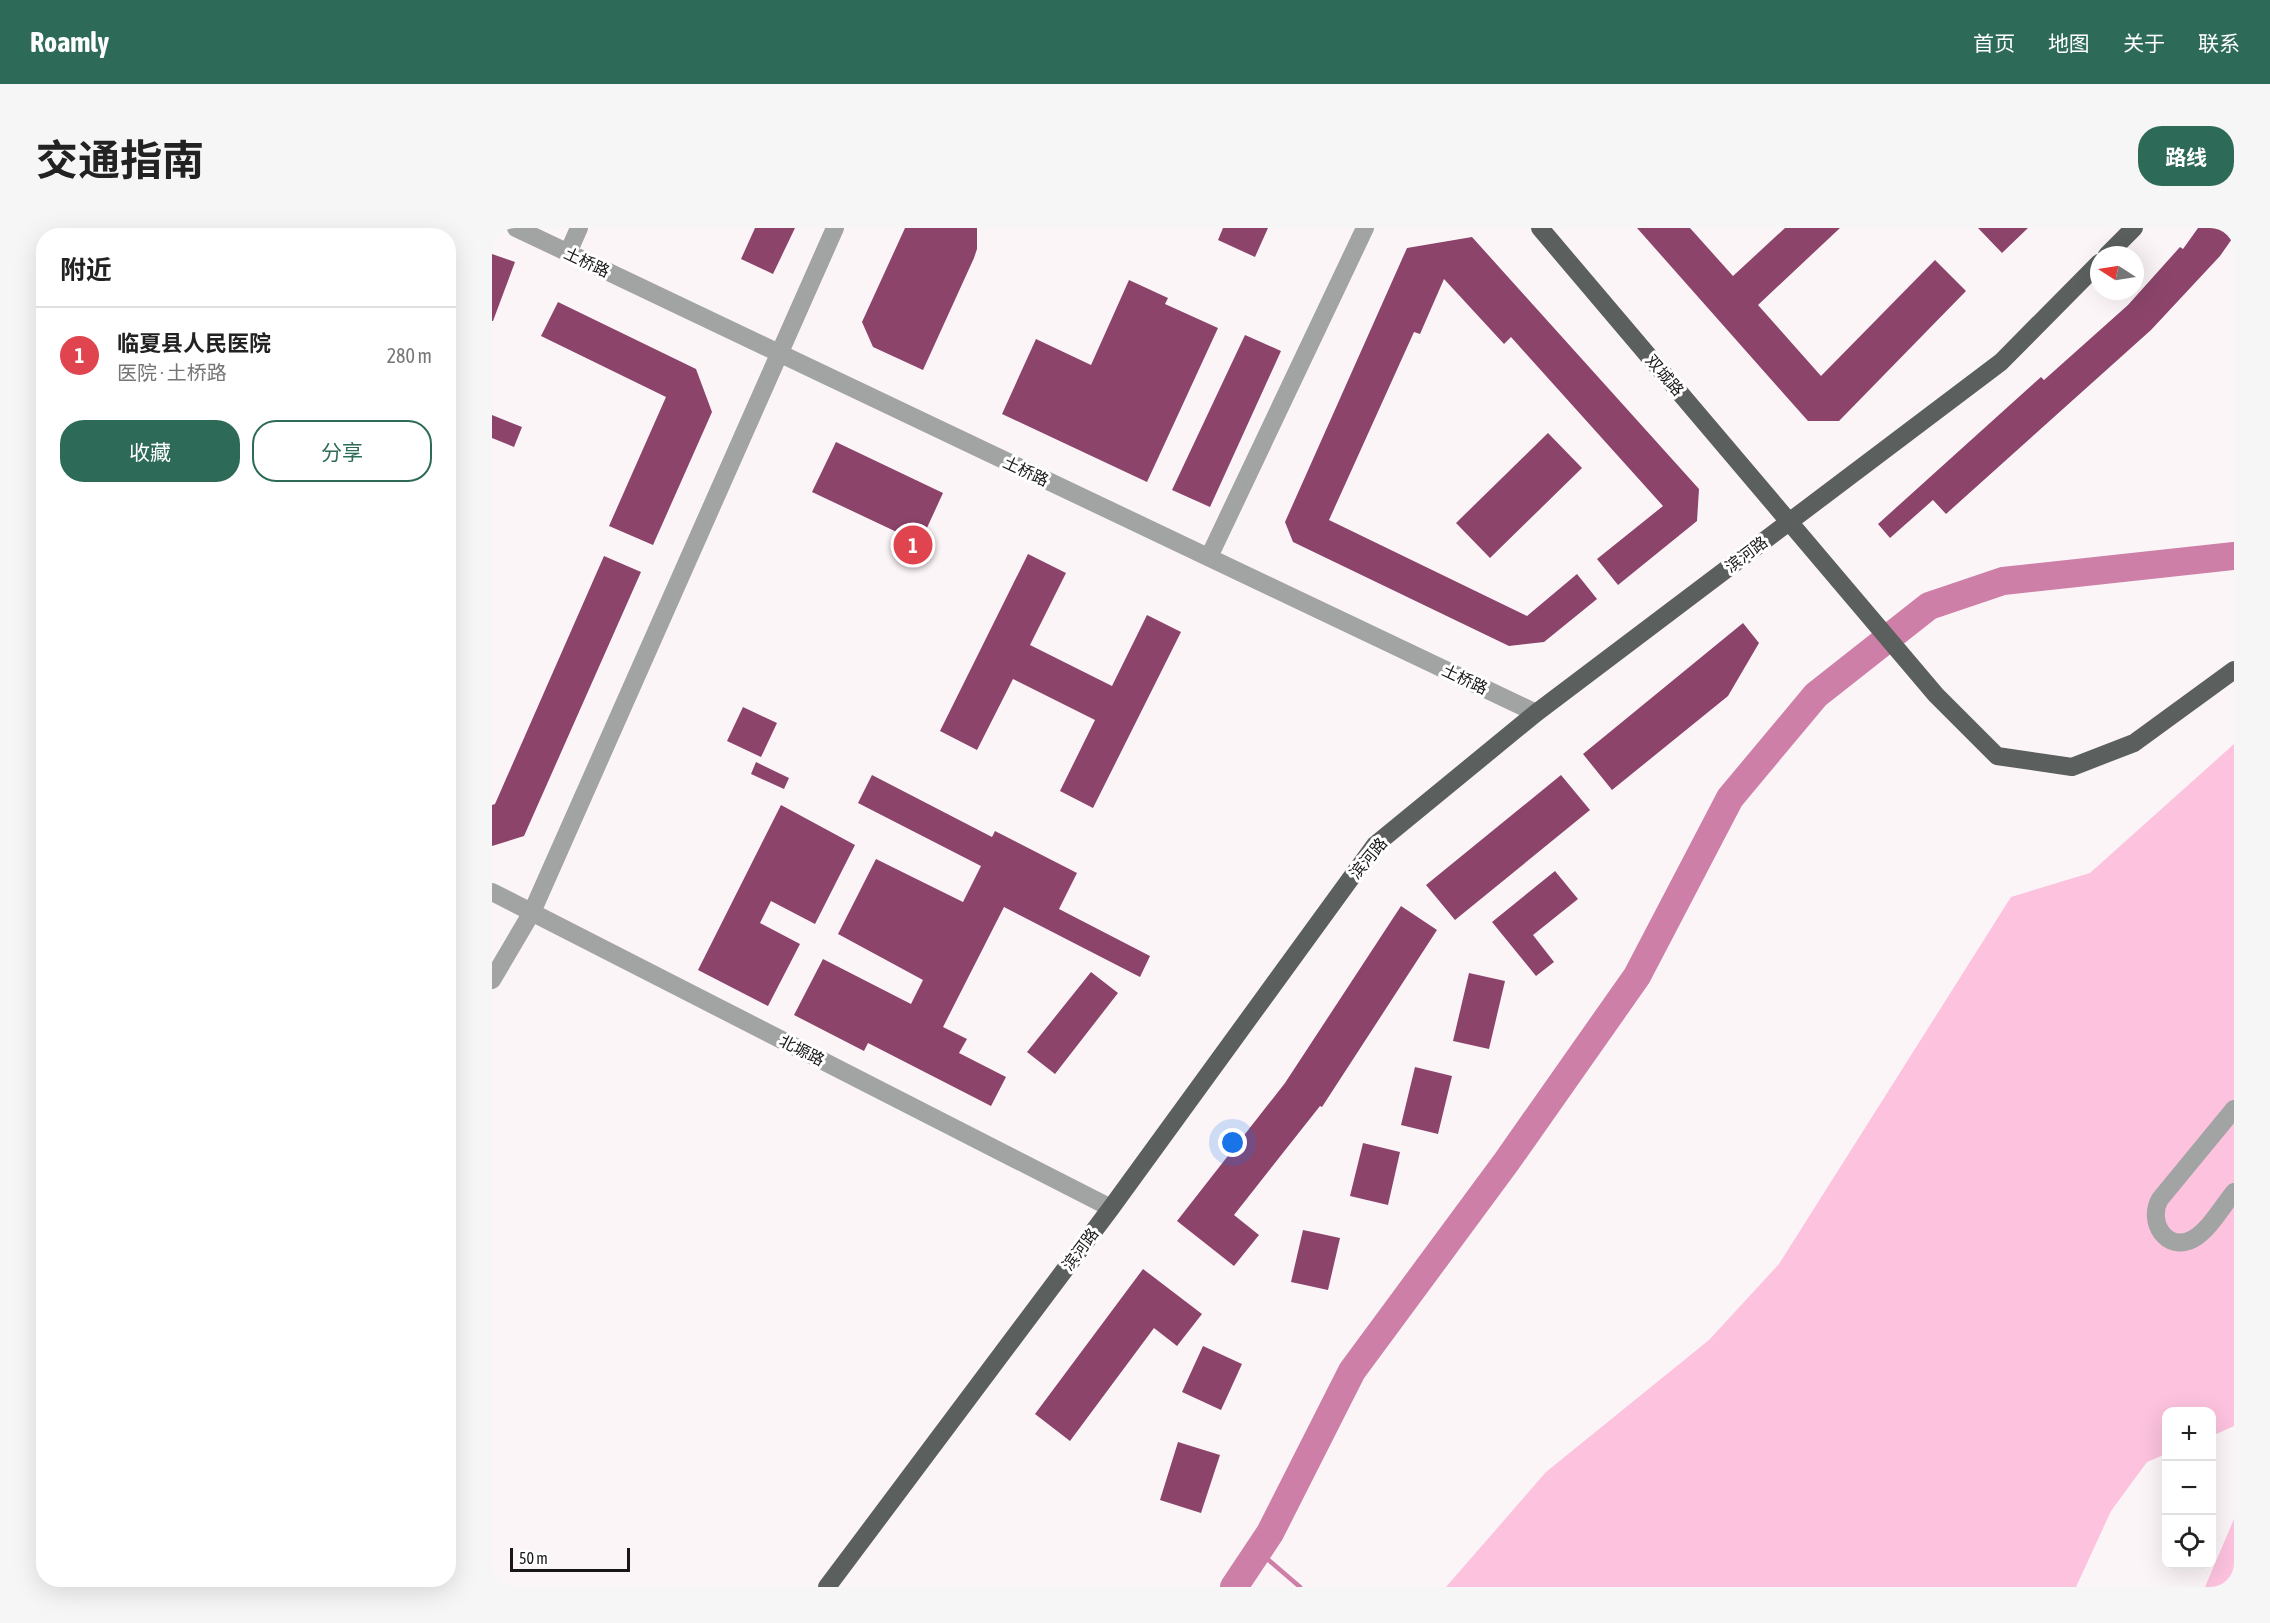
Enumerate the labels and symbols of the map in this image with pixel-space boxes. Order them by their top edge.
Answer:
street label: 土桥路 [561,244,613,280]
north arrow [2090,246,2144,300]
street label: 双城路 [1642,351,1688,399]
street label: 土桥路 [1000,453,1052,489]
pin: 1 [894,522,932,568]
street label: 滨河路 [1721,532,1771,576]
street label: 土桥路 [1439,661,1491,697]
street label: 滨河路 [1346,834,1390,882]
street label: 北塬路 [777,1031,827,1069]
your location [1218,1128,1247,1157]
street label: 滨河路 [1058,1224,1102,1274]
scale bar [510,1545,630,1572]

